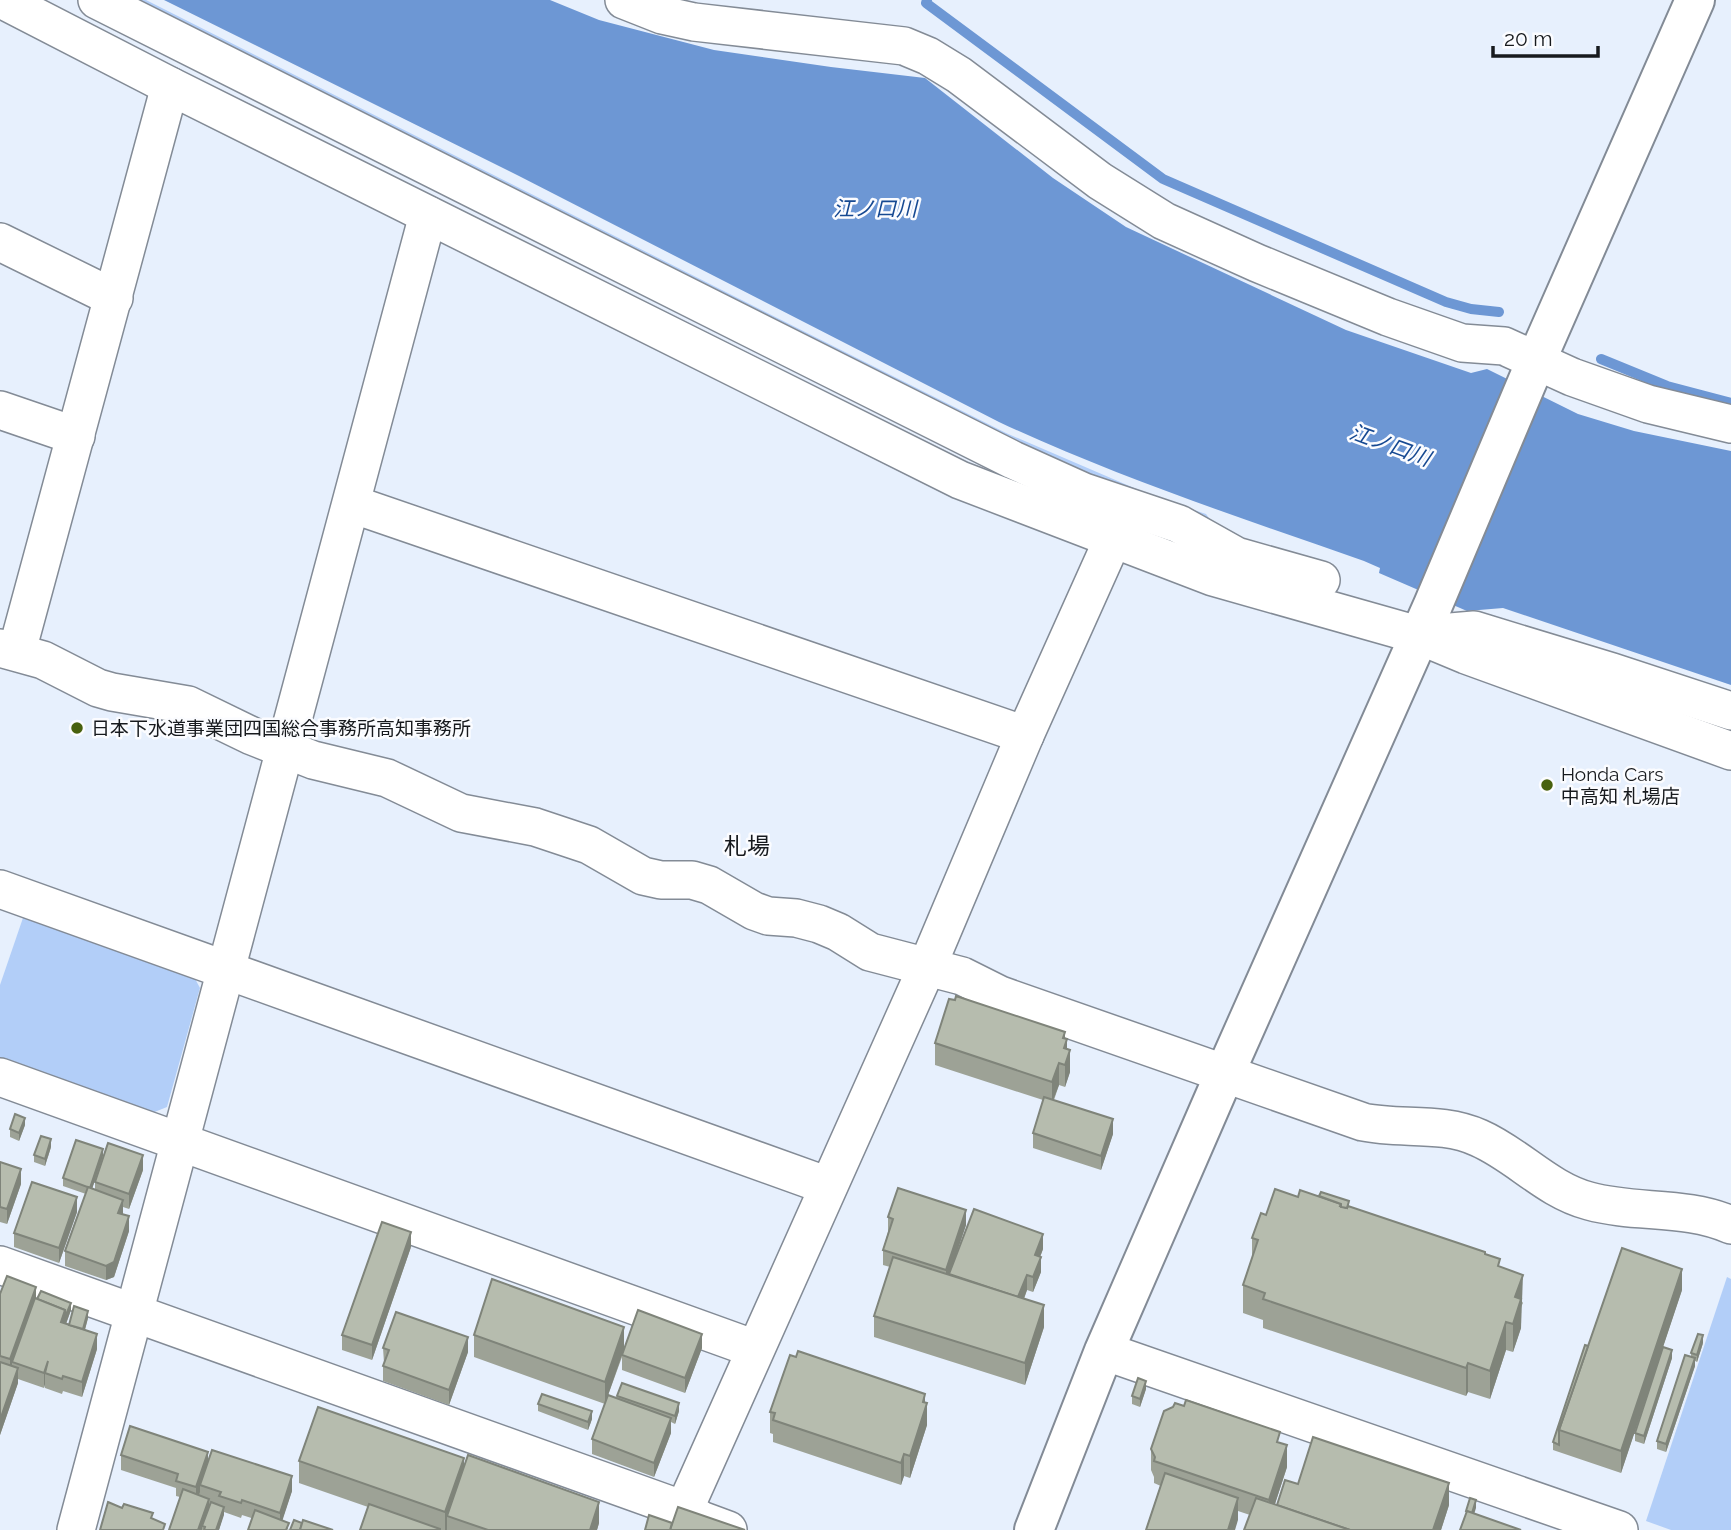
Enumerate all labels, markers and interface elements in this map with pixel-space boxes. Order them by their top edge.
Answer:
scale bar [1493,14,1598,58]
text: 20 m [1504,26,1552,51]
water label: 江ノ口川 [833,196,919,221]
water label: 江ノ口川 [1346,419,1436,472]
place label: 日本下水道事業団四国総合事務所高知事務所 [91,717,471,739]
marker: 日本下水道事業団四国総合事務所高知事務所 [69,720,85,736]
place label: Honda Cars 中高知 札場店 [1561,763,1680,807]
marker: Honda Cars 中高知 札場店 [1539,777,1555,793]
district label: 札場 [724,832,770,859]

